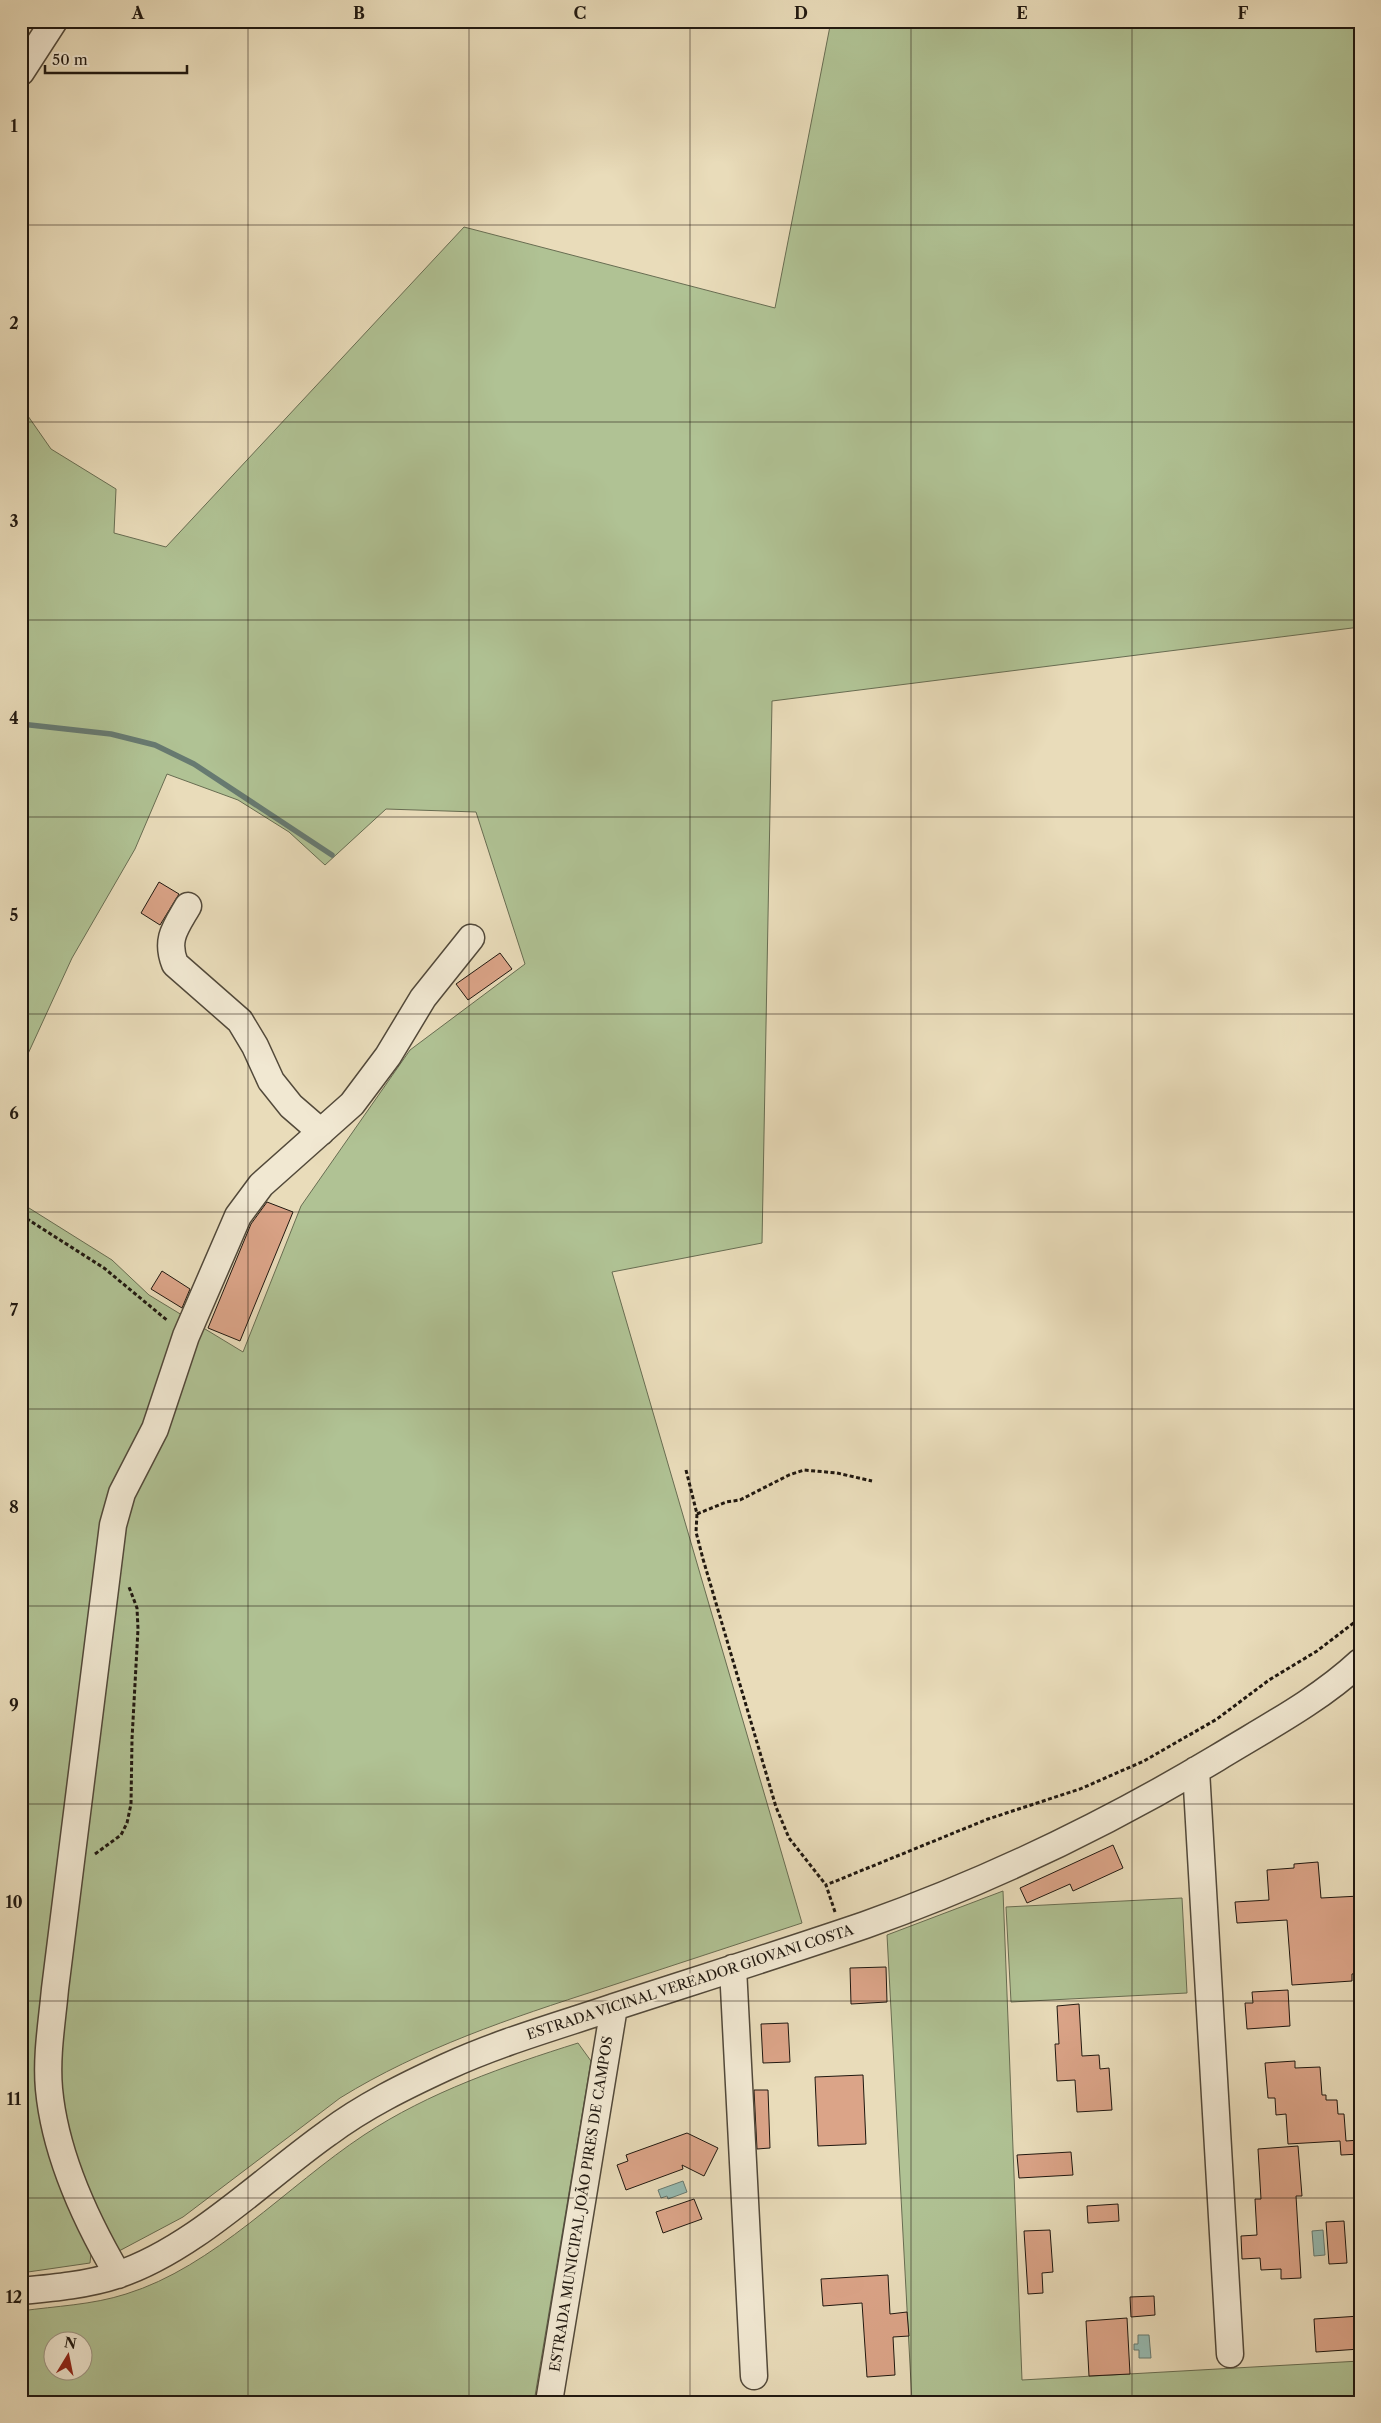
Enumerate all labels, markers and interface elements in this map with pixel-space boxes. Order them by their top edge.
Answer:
text: A [131,3,145,23]
text: B [353,3,365,23]
text: C [574,3,586,23]
text: D [794,3,808,23]
text: E [1016,3,1028,23]
text: F [1238,3,1249,23]
scale bar [45,42,188,74]
text: 50 m [52,50,88,69]
text: 1 [10,116,18,136]
text: 2 [9,313,19,333]
text: 3 [9,511,19,531]
text: 4 [9,708,19,728]
text: 5 [10,905,19,925]
text: 6 [9,1103,19,1123]
text: 7 [10,1300,19,1320]
text: 8 [9,1497,19,1517]
text: 9 [9,1695,19,1715]
text: 10 [5,1892,23,1912]
street label: ESTRADA VICINAL VEREADOR GIOVANI COSTA [524,1920,856,2044]
street label: ESTRADA MUNICIPAL JOÃO PIRES DE CAMPOS [545,2035,616,2373]
text: 11 [7,2089,22,2109]
text: 12 [6,2287,22,2307]
north arrow [42,2330,92,2380]
text: N [63,2333,78,2353]

